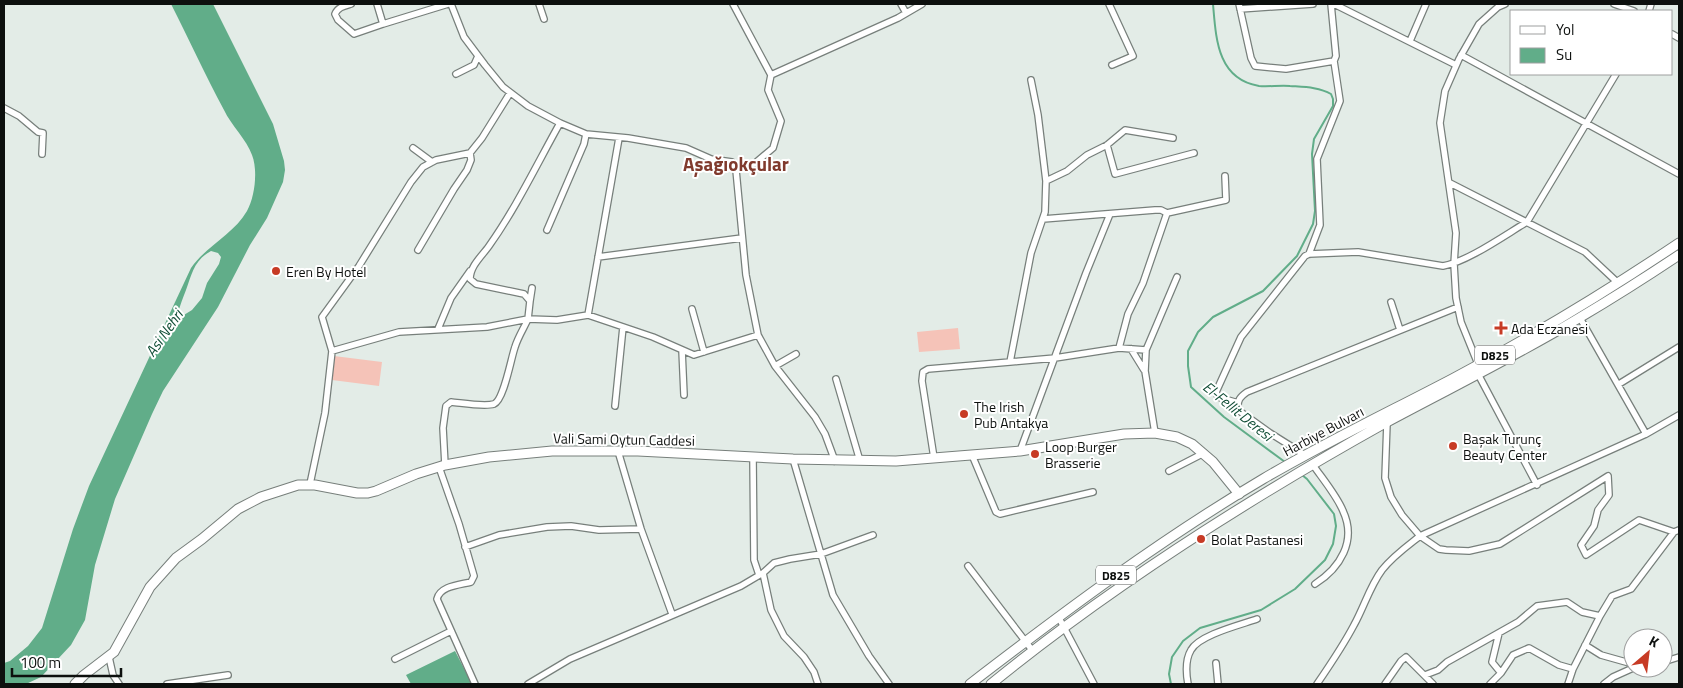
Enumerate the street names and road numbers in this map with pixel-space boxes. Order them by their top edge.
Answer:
road number: D825 [1475,346,1515,364]
street label: Harbiye Bulvarı [1279,401,1367,461]
street label: Vali Sami Oytun Caddesi [553,427,695,451]
road number: D825 [1096,566,1136,584]

